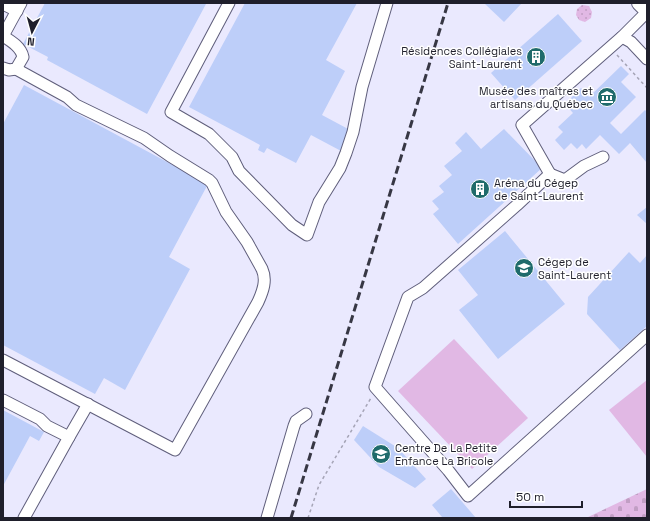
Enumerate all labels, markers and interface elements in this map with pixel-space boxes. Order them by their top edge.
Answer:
north arrow [12,12,52,52]
text: N [27,35,35,49]
place label: Résidences Collégiales Saint-Laurent [401,44,522,71]
building icon: Résidences Collégiales Saint-Laurent [525,46,547,68]
place label: Musée des maîtres et artisans du Québec [479,84,593,111]
museum icon: Musée des maîtres et artisans du Québec [596,86,618,108]
place label: Aréna du Cégep de Saint-Laurent [494,176,584,203]
building icon: Aréna du Cégep de Saint-Laurent [469,178,491,200]
place label: Cégep de Saint-Laurent [538,255,611,282]
school or university icon: Cégep de Saint-Laurent [513,257,535,279]
place label: Centre De La Petite Enfance La Bricole [395,441,497,468]
school or university icon: Centre De La Petite Enfance La Bricole [370,443,392,465]
scale bar [510,483,582,509]
text: 50 m [516,489,544,505]

